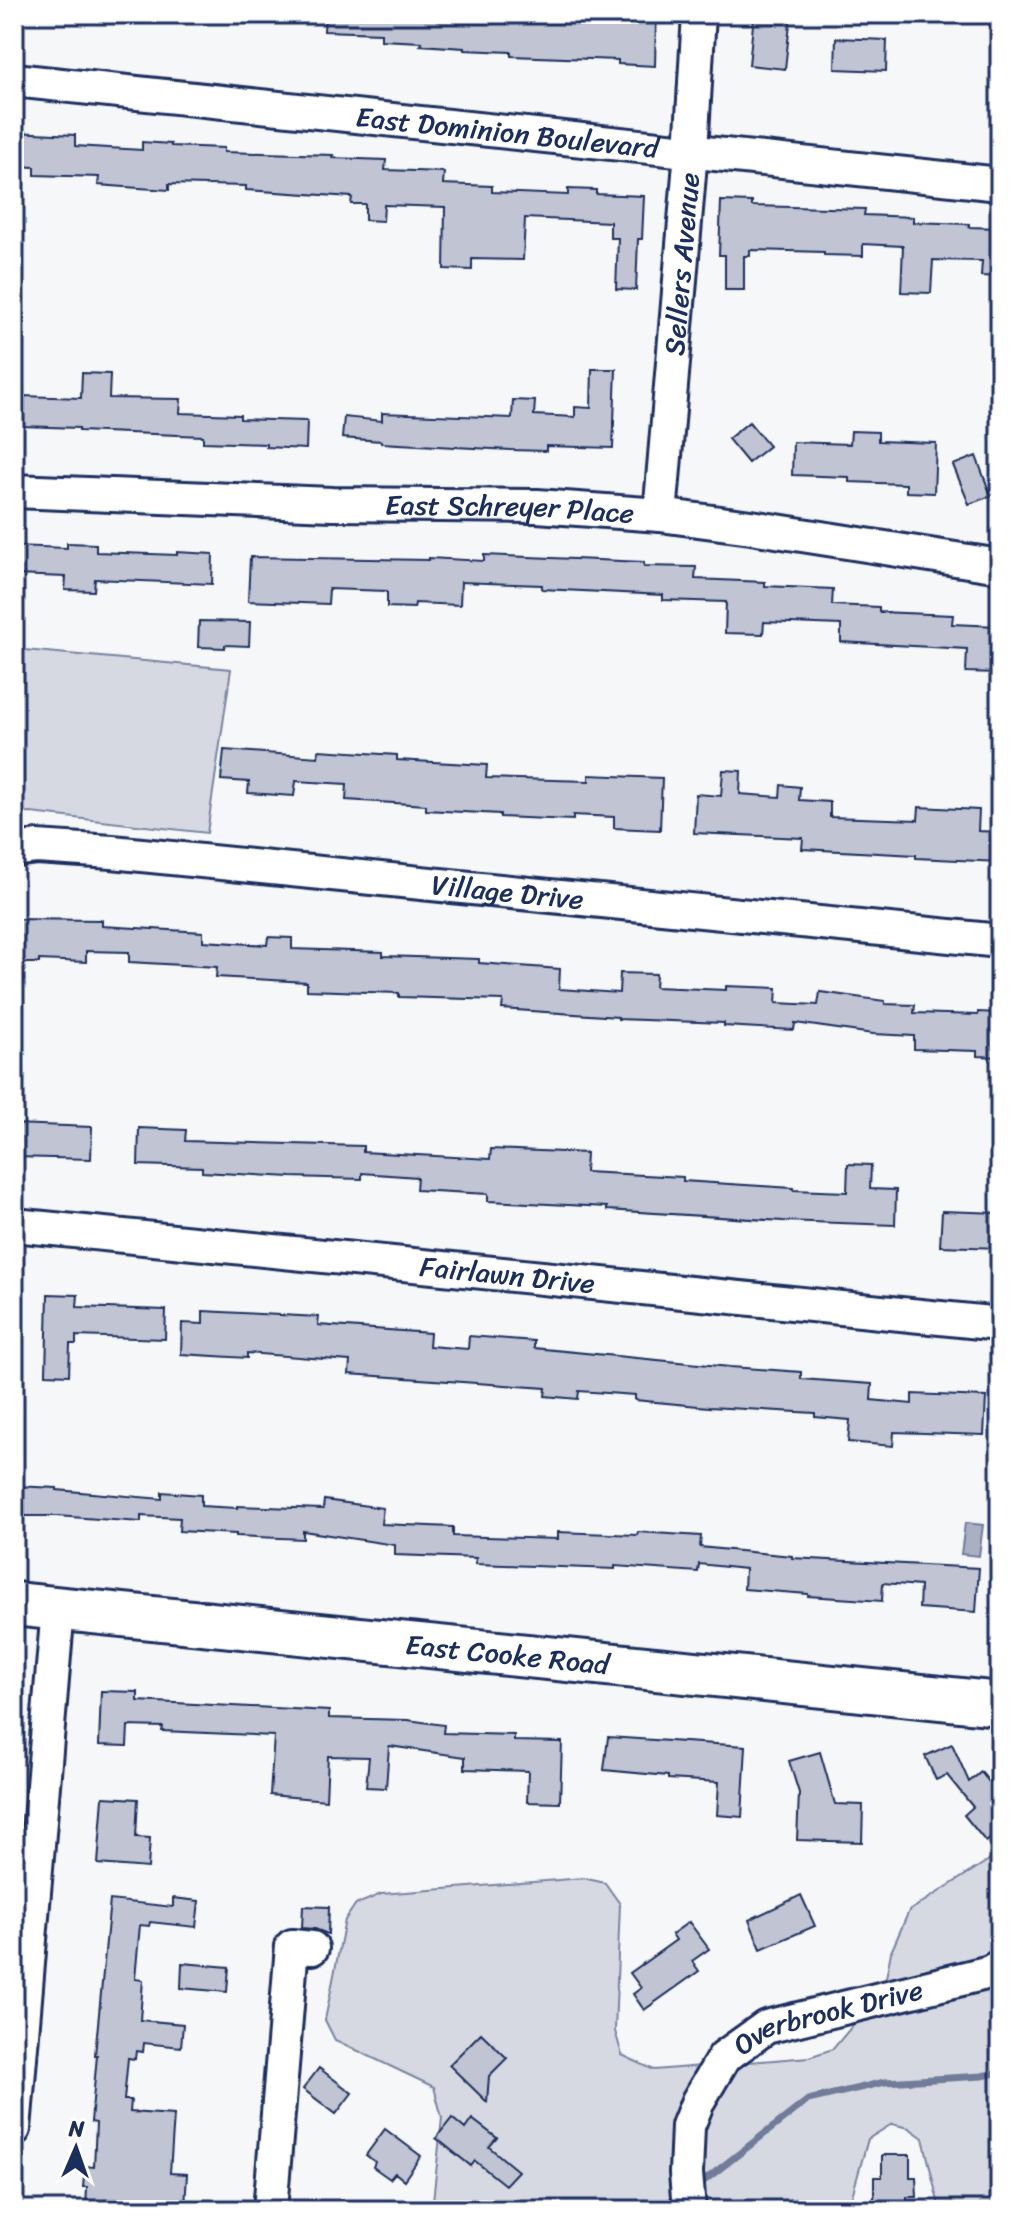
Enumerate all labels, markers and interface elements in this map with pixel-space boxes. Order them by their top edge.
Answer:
street label: East Dominion Boulevard [354,92,663,173]
street label: Sellers Avenue [649,170,714,357]
street label: East Schreyer Place [385,480,636,538]
street label: Village Drive [429,860,586,924]
street label: Fairlawn Drive [418,1241,597,1308]
street label: East Cooke Road [403,1619,614,1689]
street label: Overbrook Drive [722,1965,928,2068]
north arrow [36,2108,116,2188]
text: N [67,2109,86,2148]

